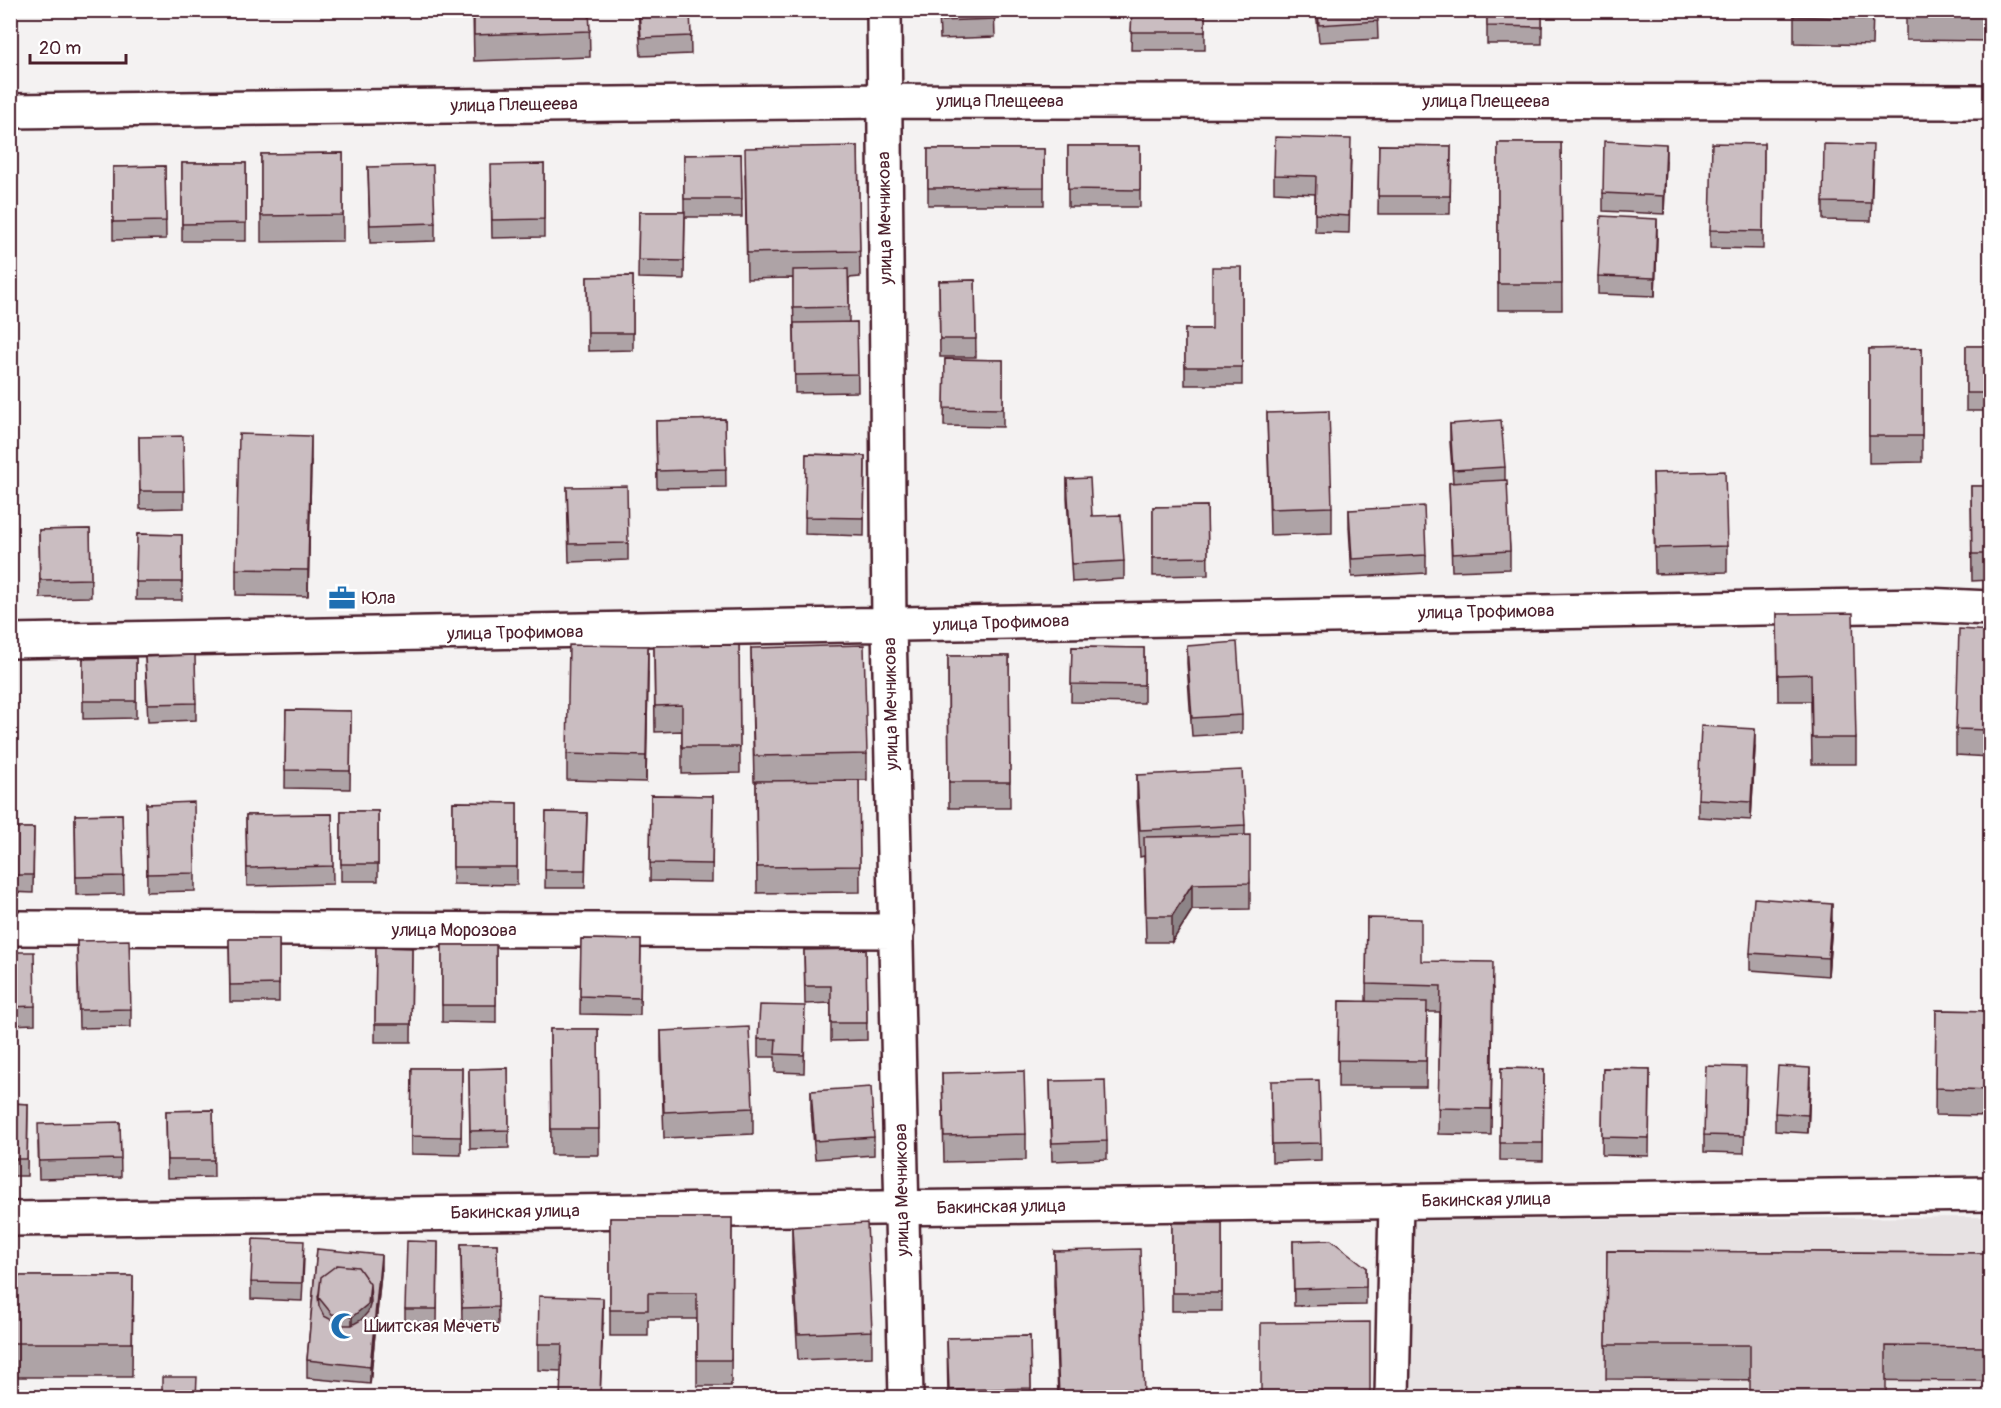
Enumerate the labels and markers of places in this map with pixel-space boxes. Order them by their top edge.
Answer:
office icon: Юла [327,583,357,613]
place label: Юла [362,587,395,610]
mosque icon: Шиитская Мечеть [329,1311,359,1341]
place label: Шиитская Мечеть [364,1315,500,1338]

